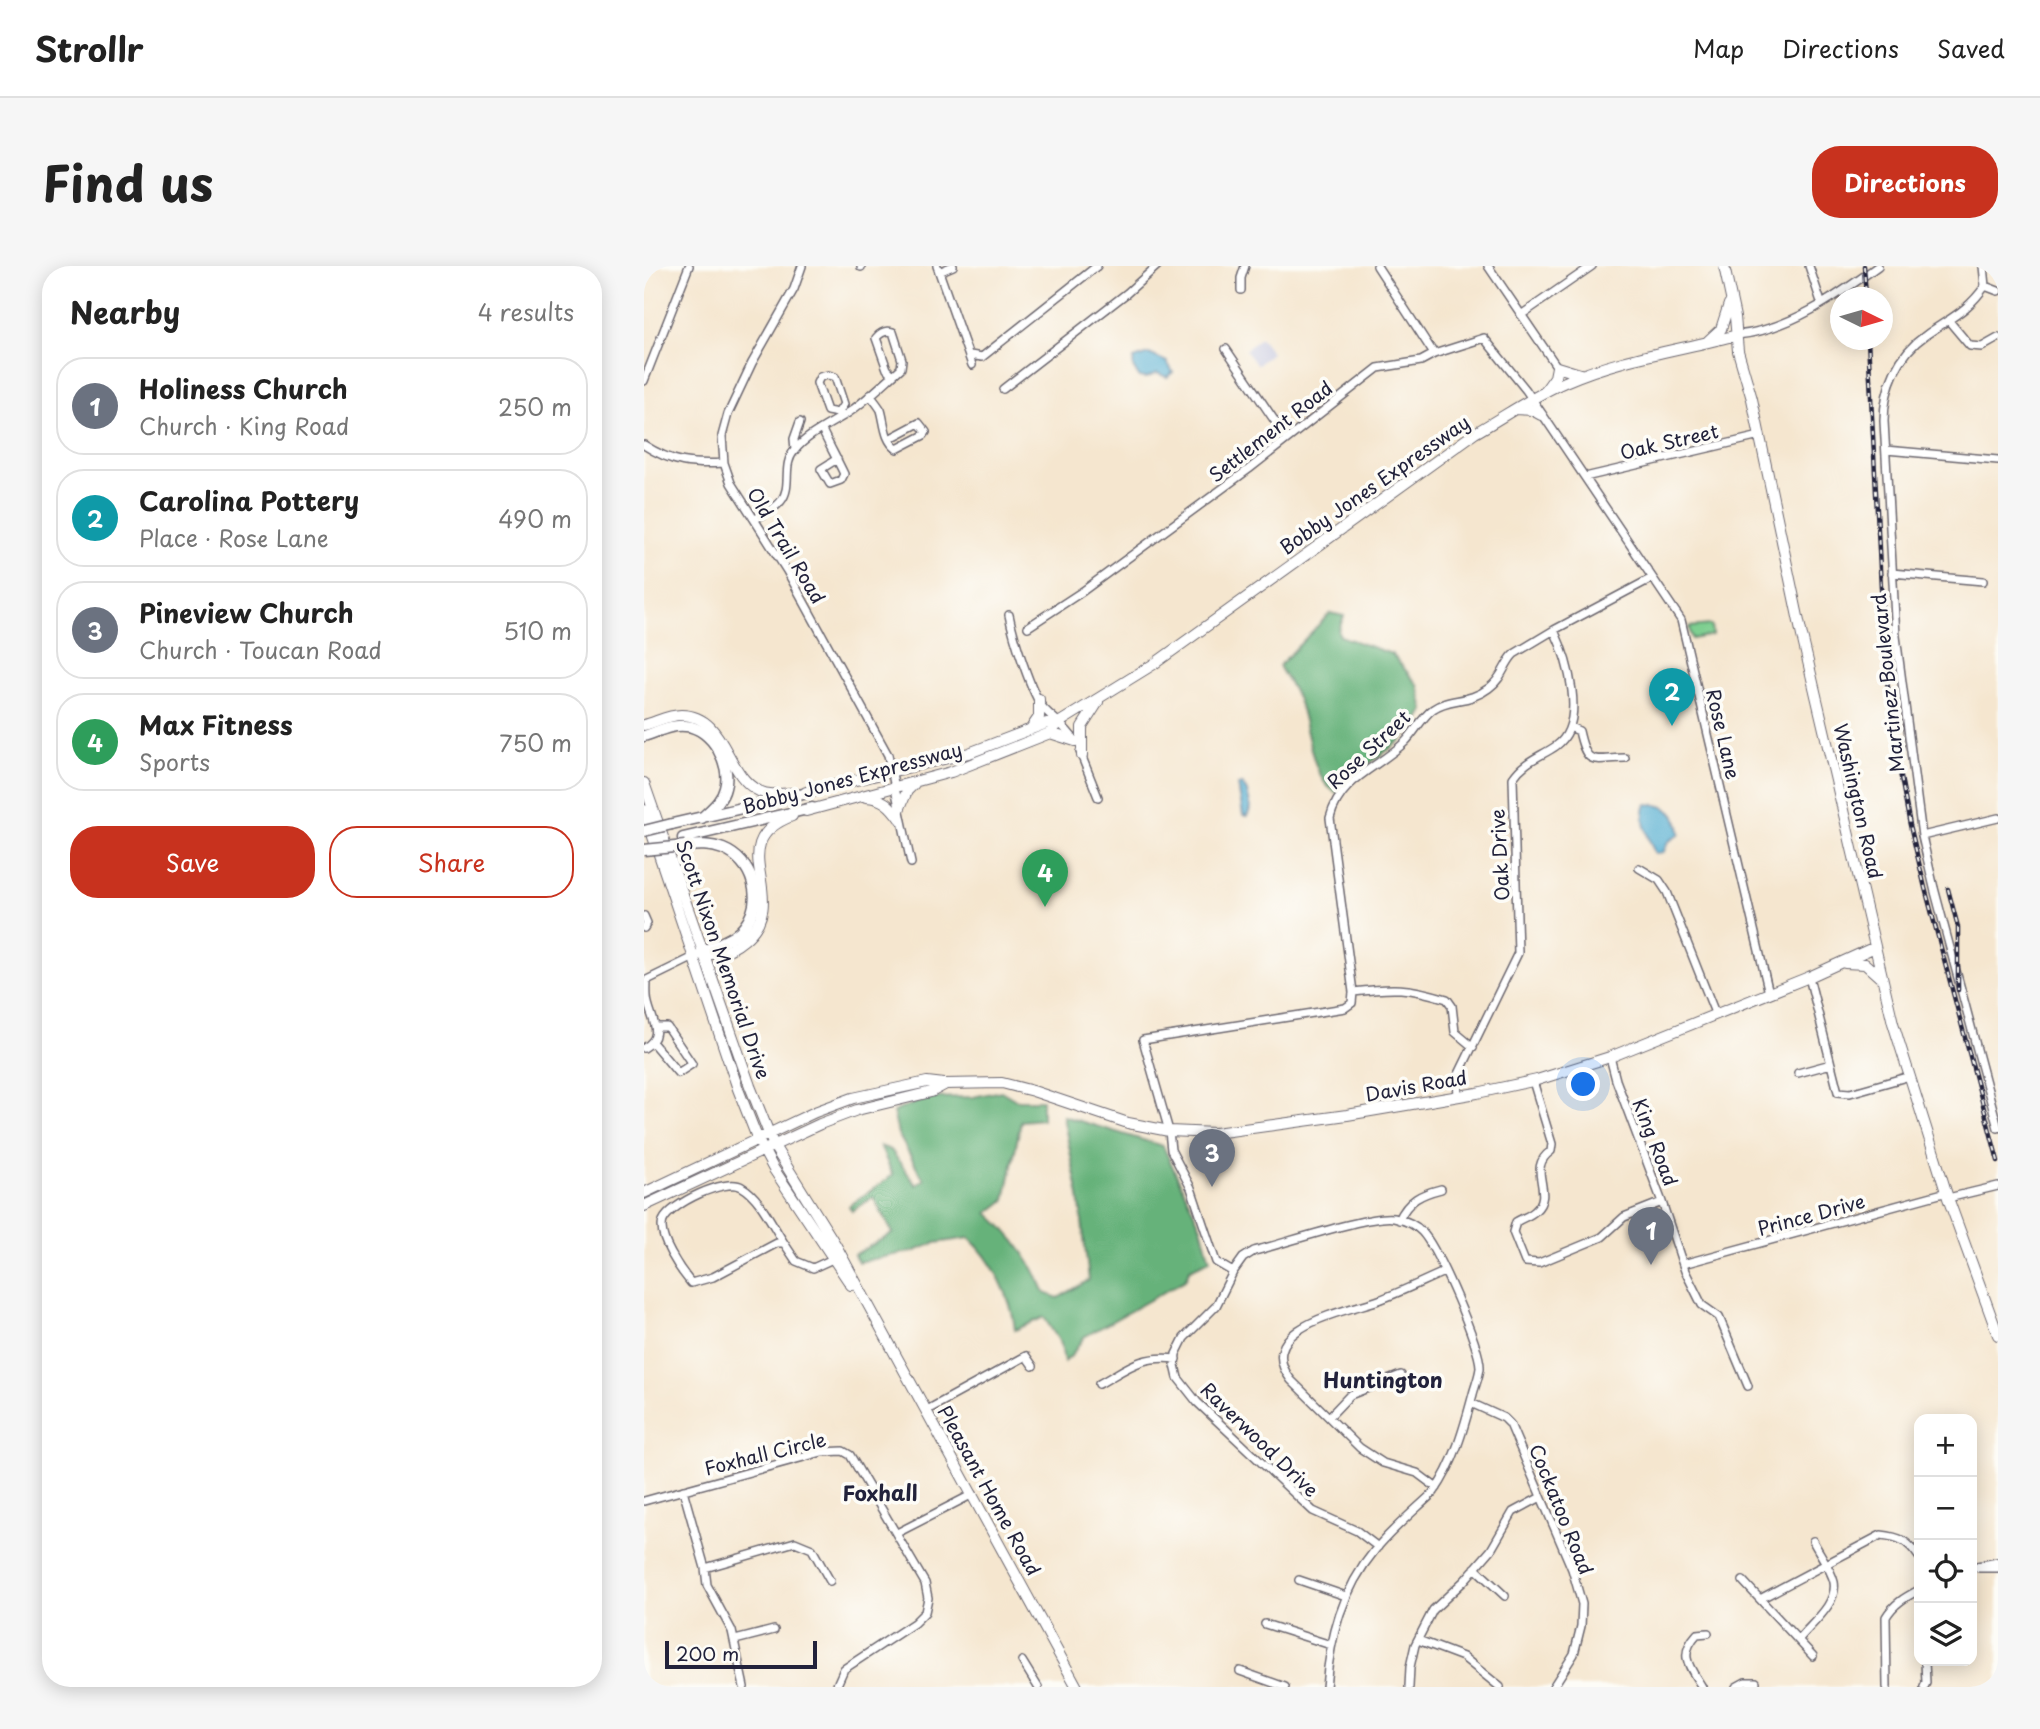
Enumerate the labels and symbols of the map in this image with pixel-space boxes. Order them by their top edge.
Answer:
north arrow [1830,287,1893,350]
street label: Settlement Road [1202,374,1338,488]
street label: Bobby Jones Expressway [1273,408,1475,560]
street label: Oak Street [1617,416,1721,466]
street label: Old Trail Road [741,481,833,609]
street label: Martinez Boulevard [1864,592,1910,774]
pin: 2 [1649,668,1695,726]
street label: Rose Lane [1700,686,1748,782]
street label: Rose Street [1320,703,1416,795]
street label: Washington Road [1828,721,1890,881]
street label: Bobby Jones Expressway [739,734,965,820]
street label: Oak Drive [1483,808,1515,902]
street label: Scott Nixon Memorial Drive [670,835,778,1083]
pin: 4 [1022,849,1068,907]
street label: Davis Road [1363,1062,1469,1108]
your location [1566,1067,1600,1101]
street label: King Road [1627,1094,1685,1190]
pin: 3 [1189,1129,1235,1187]
street label: Prince Drive [1754,1186,1868,1242]
pin: 1 [1628,1207,1674,1265]
district label: Huntington [1323,1363,1443,1395]
street label: Raverwood Drive [1195,1375,1325,1503]
street label: Pleasant Home Road [932,1400,1048,1580]
street label: Foxhall Circle [701,1424,829,1482]
street label: Cockatoo Road [1523,1439,1601,1579]
district label: Foxhall [842,1476,918,1508]
scale bar [665,1638,817,1670]

